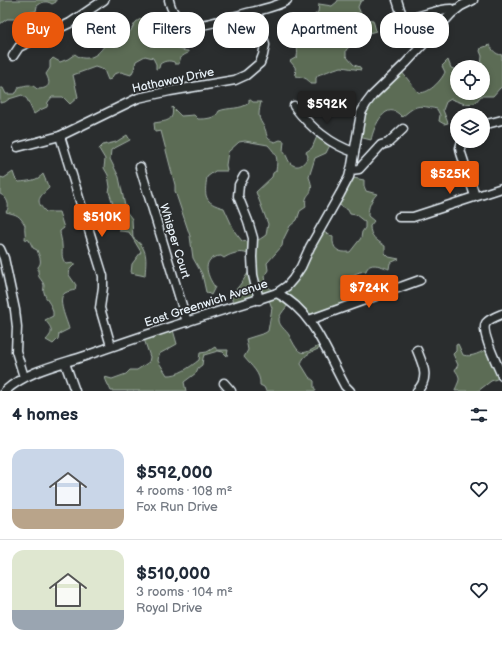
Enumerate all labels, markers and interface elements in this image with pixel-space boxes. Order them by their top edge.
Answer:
chip: Buy [12,12,64,48]
chip: Rent [72,12,130,48]
chip: Filters [138,12,205,48]
chip: New [213,12,269,48]
chip: Apartment [277,12,372,48]
chip: House [380,12,449,48]
map controls [450,60,490,148]
button: locate [450,60,490,100]
street label: Hathaway Drive [131,64,216,97]
pin: $592K [299,91,355,125]
text: $592K [307,96,347,112]
button: layers [450,108,490,148]
pin: $525K [422,161,478,195]
text: $525K [430,166,470,182]
street label: Whisper Court [156,202,193,281]
pin: $510K [74,204,130,238]
text: $510K [83,209,121,225]
pin: $724K [341,275,397,309]
street label: East Greenwich Avenue [143,276,270,331]
text: $724K [349,280,389,296]
icon: filters [468,404,490,426]
text: 4 homes [12,405,78,425]
text: $592,000 [136,463,213,483]
icon: home [44,465,92,513]
icon: heart [468,478,490,500]
text: 4 rooms · 108 m² [136,483,232,499]
text: Fox Run Drive [136,499,218,515]
text: $510,000 [136,564,210,584]
icon: home [44,566,92,614]
icon: heart [468,579,490,601]
text: 3 rooms · 104 m² [136,584,233,600]
text: Royal Drive [136,600,202,616]

